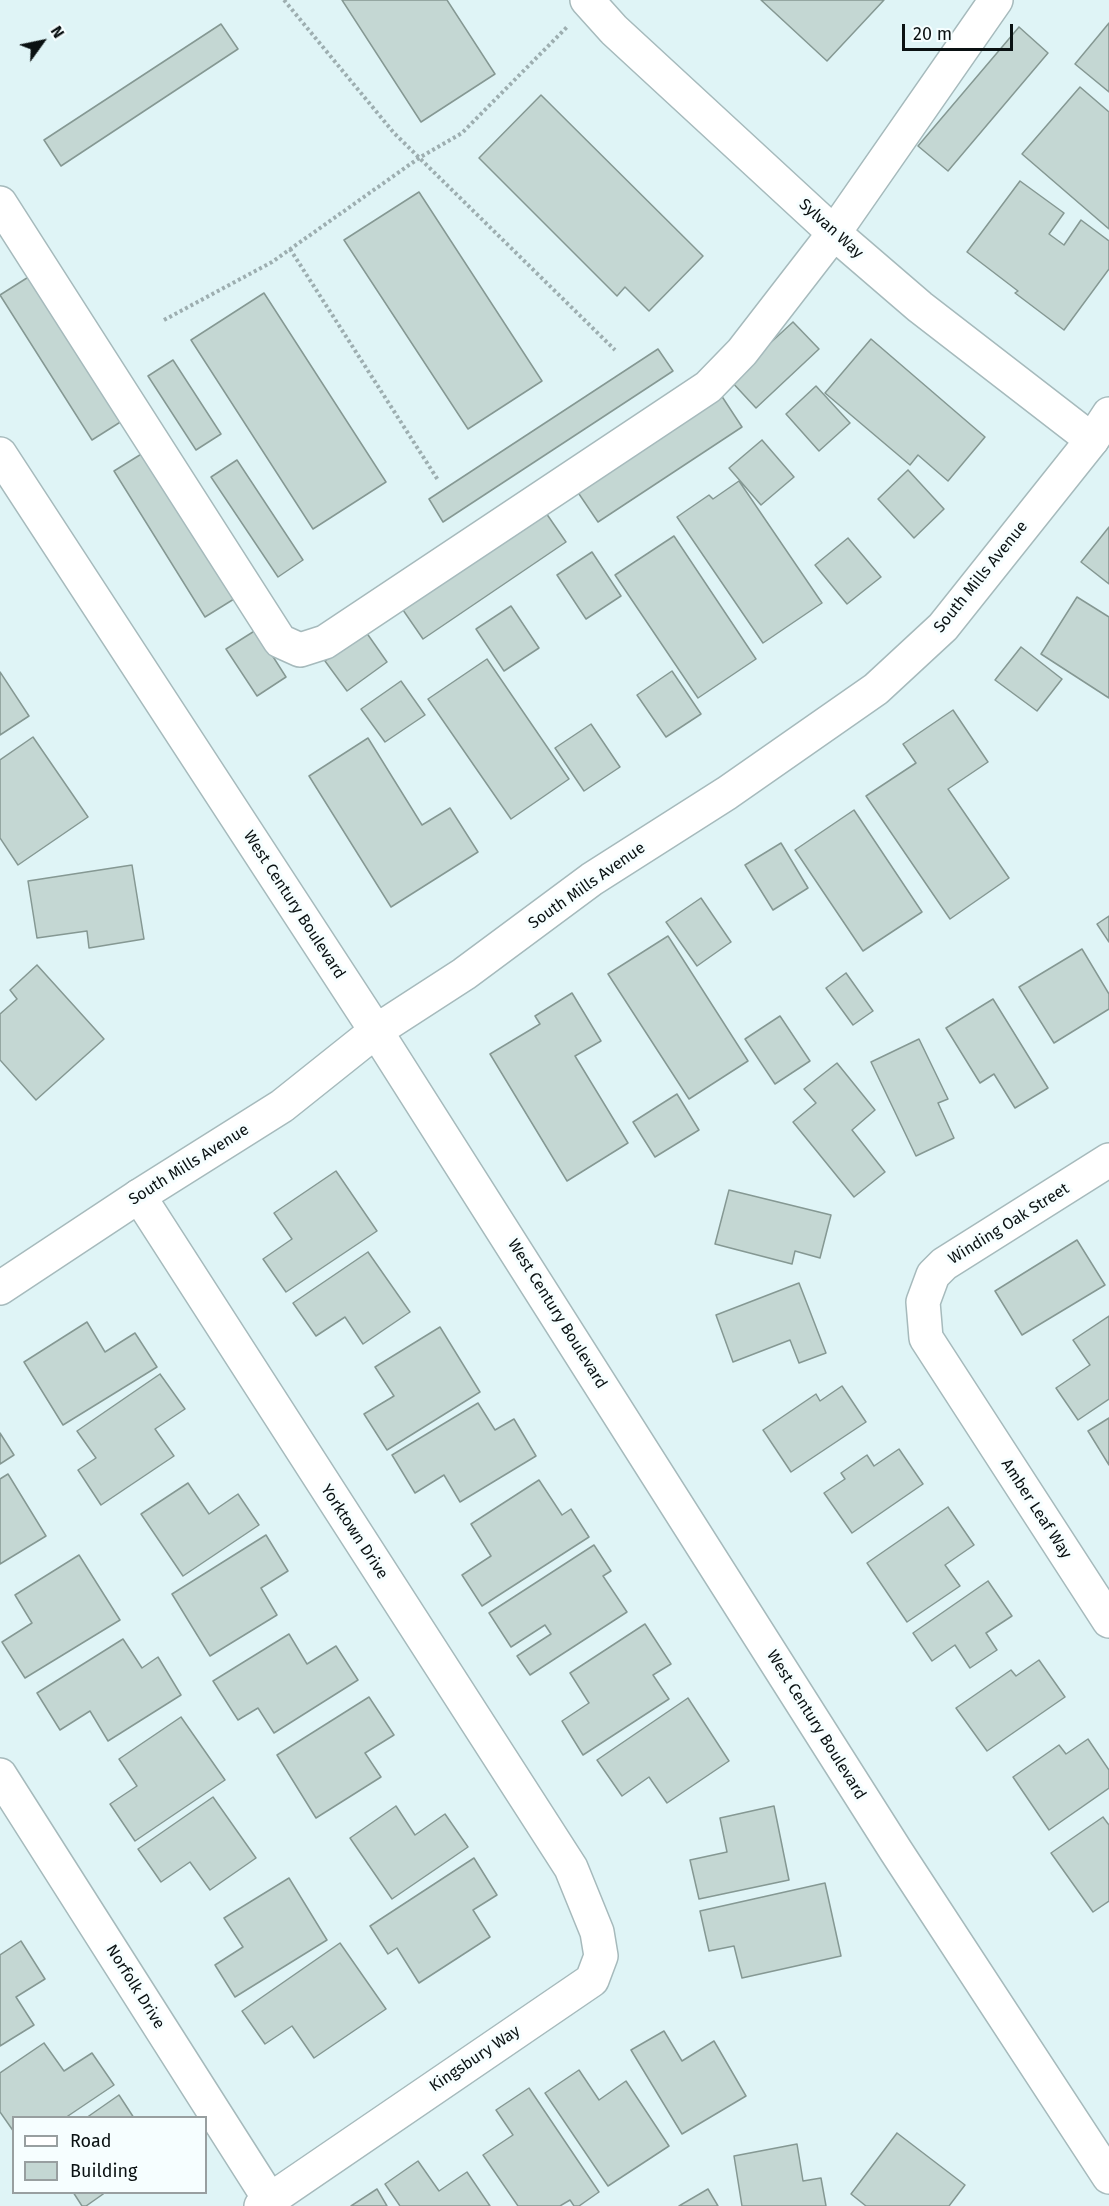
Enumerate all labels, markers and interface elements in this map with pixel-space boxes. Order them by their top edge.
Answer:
north arrow [12,12,72,72]
scale bar [905,12,1016,50]
text: N [47,22,68,42]
text: 20 m [913,23,952,45]
street label: Sylvan Way [795,195,867,263]
street label: South Mills Avenue [930,517,1032,637]
street label: West Century Boulevard [239,827,349,983]
street label: South Mills Avenue [525,839,649,933]
street label: South Mills Avenue [125,1120,253,1210]
street label: Winding Oak Street [945,1179,1073,1269]
street label: West Century Boulevard [503,1236,611,1392]
street label: Amber Leaf Way [997,1456,1075,1562]
street label: Yorktown Drive [316,1481,392,1583]
street label: West Century Boulevard [762,1647,870,1803]
street label: Norfolk Drive [102,1941,168,2033]
street label: Kingsbury Way [426,2022,524,2096]
legend [12,2116,207,2194]
text: Road [70,2130,112,2152]
text: Building [70,2160,137,2182]

